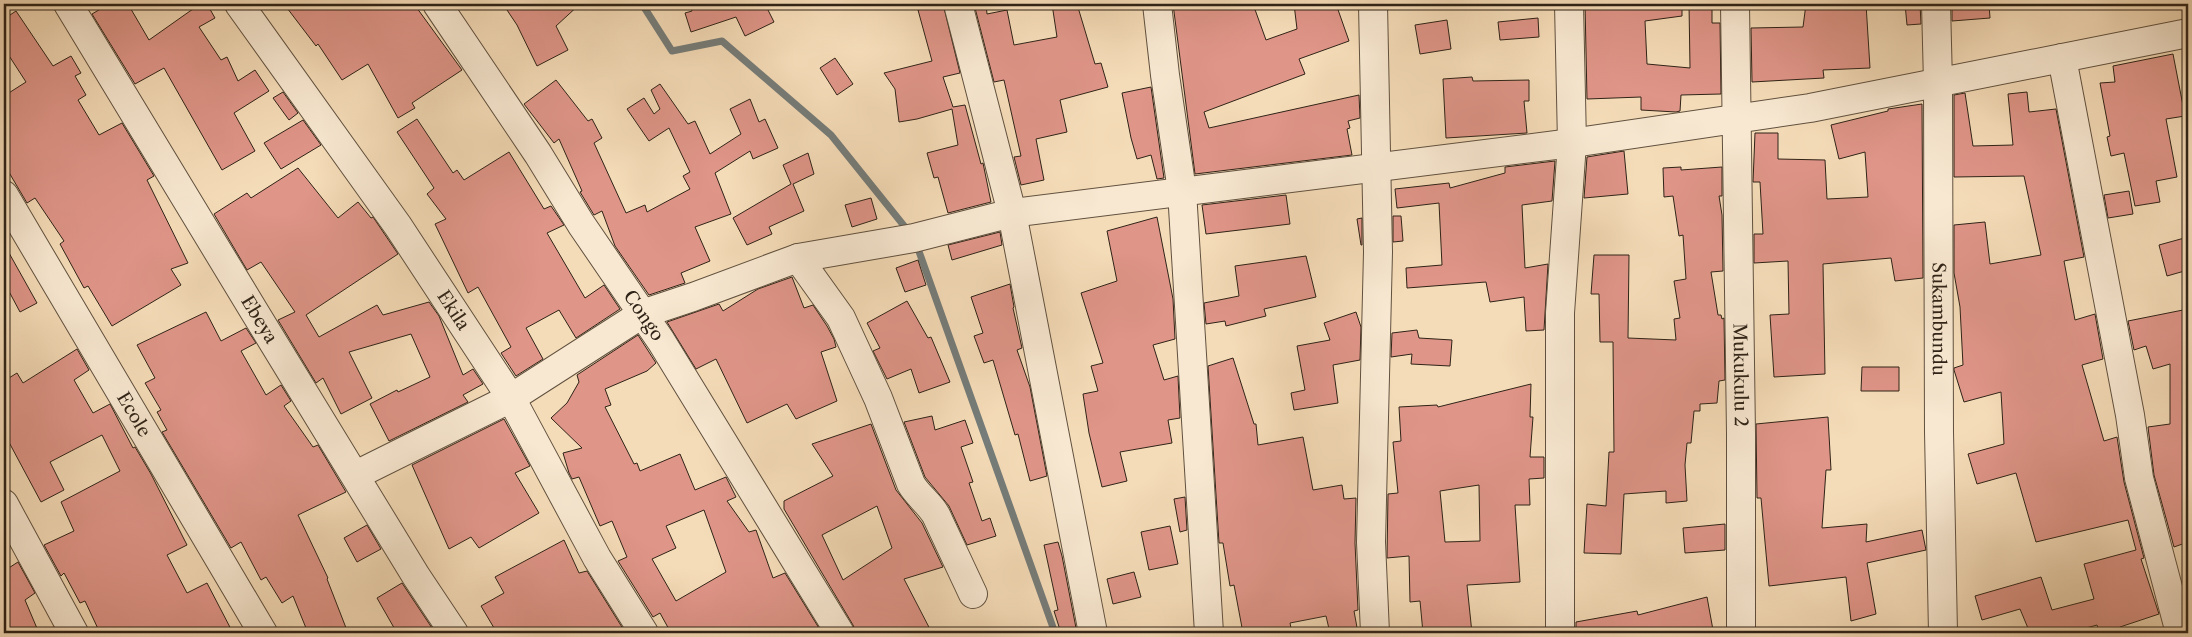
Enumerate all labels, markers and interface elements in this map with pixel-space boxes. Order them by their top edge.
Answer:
street label: Sukambundu [1928,262,1950,376]
street label: Ekila [432,286,475,335]
street label: Congo [619,286,669,345]
street label: Ebeya [236,292,282,348]
street label: Mukukulu 2 [1728,323,1752,427]
street label: Ecole [112,388,156,441]

